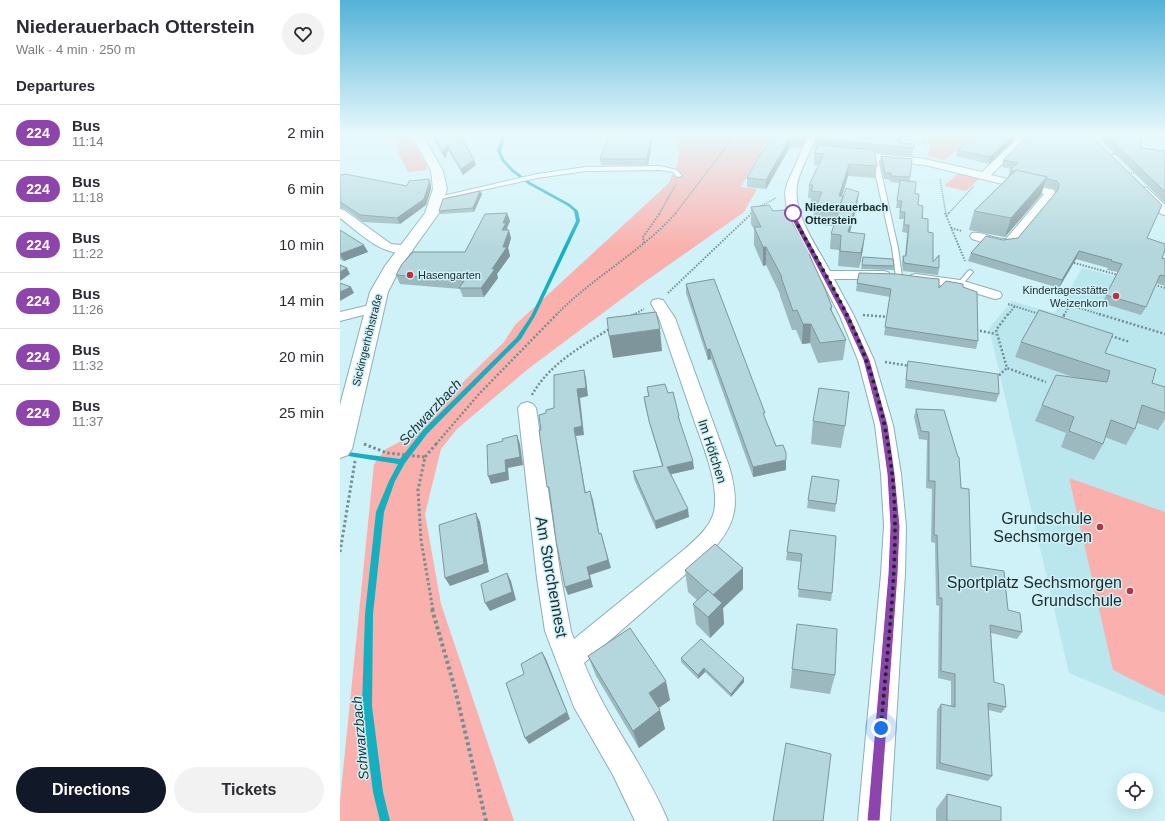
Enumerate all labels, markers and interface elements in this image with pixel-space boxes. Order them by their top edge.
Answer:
button: heart [282,13,324,55]
text: Niederauerbach Otterstein [16,16,255,37]
text: Walk · 4 min · 250 m [16,42,135,57]
text: Departures [16,77,95,94]
text: Bus [72,117,100,134]
text: 2 min [287,124,324,141]
text: 224 [26,125,50,141]
text: 11:14 [72,134,104,149]
text: Bus [72,173,100,190]
text: 6 min [287,180,324,197]
text: 224 [26,181,50,197]
text: 11:18 [72,190,104,205]
place label: Niederauerbach Otterstein [805,201,888,226]
marker: Niederauerbach Otterstein [784,204,802,222]
text: Bus [72,229,100,246]
text: 10 min [279,236,324,253]
text: 224 [26,237,50,253]
text: 11:22 [72,246,104,261]
place label: Hasengarten [418,269,481,281]
marker: Hasengarten [405,270,415,280]
place label: Kindertagesstätte Weizenkorn [1022,284,1108,309]
text: Bus [72,285,100,302]
marker: Kindertagesstätte Weizenkorn [1111,291,1121,301]
text: 14 min [279,292,324,309]
text: 224 [26,293,50,309]
street label: Sickingerhöhstraße [350,293,384,387]
text: 11:26 [72,302,104,317]
text: Bus [72,341,100,358]
text: 20 min [279,348,324,365]
text: 224 [26,349,50,365]
text: 11:32 [72,358,104,373]
water label: Schwarzbach [395,376,465,448]
text: Bus [72,397,100,414]
text: 25 min [279,404,324,421]
text: 224 [26,405,50,421]
text: 11:37 [72,414,104,429]
street label: Im Höfchen [695,417,730,485]
place label: Grundschule Sechsmorgen [993,510,1092,545]
street label: Am Storchennest [532,515,571,640]
marker: Grundschule Sechsmorgen [1095,522,1105,532]
place label: Sportplatz Sechsmorgen Grundschule [947,574,1122,609]
marker: Sportplatz Sechsmorgen Grundschule [1125,586,1135,596]
water label: Schwarzbach [348,695,372,781]
your location [871,718,891,738]
button: Directions [16,767,166,813]
button: Tickets [174,767,324,813]
map controls [1117,773,1153,809]
button: locate [1117,773,1153,809]

